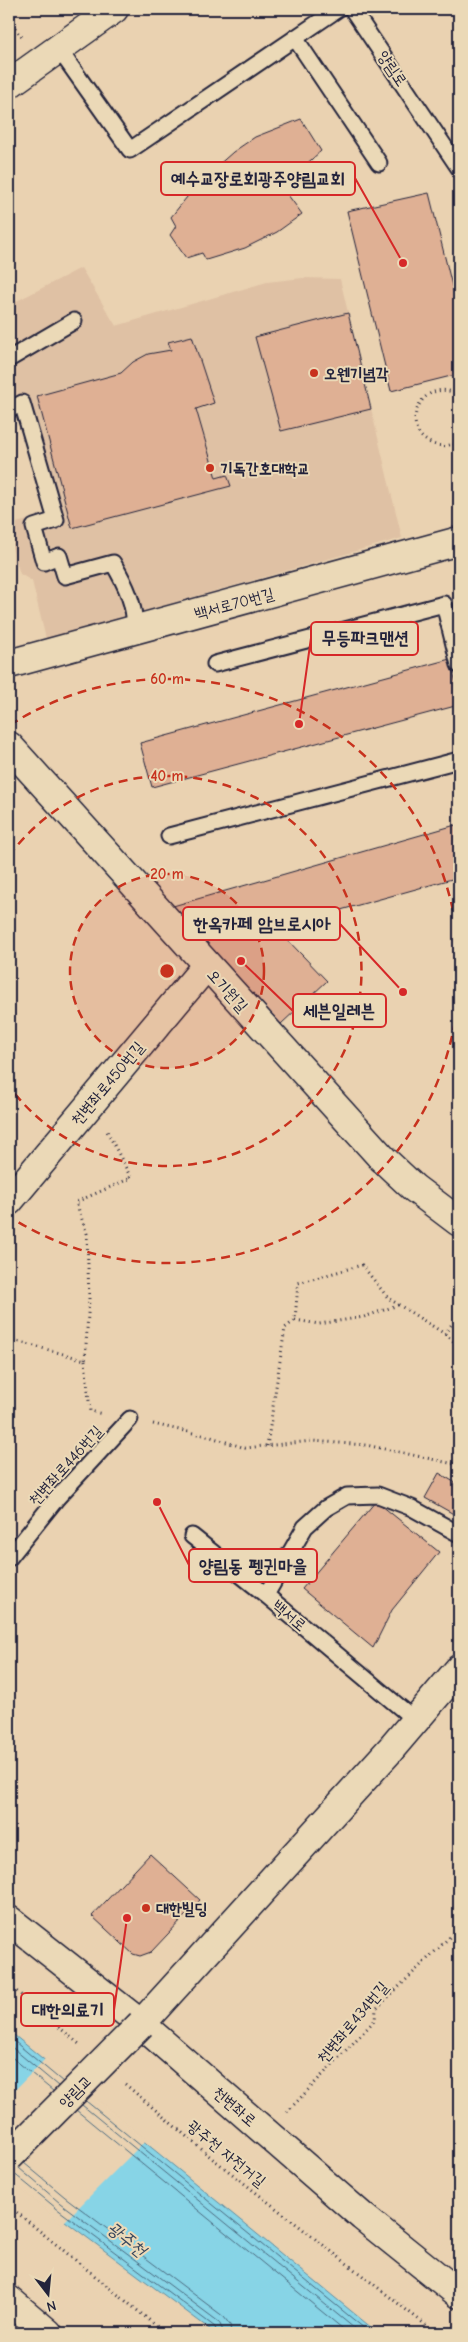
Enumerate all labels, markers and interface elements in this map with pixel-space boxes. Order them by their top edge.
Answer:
street label: 양림로 [374,48,410,90]
callout: 예수교장로회광주양림교회 [161,162,355,195]
text: 예수교장로회광주양림교회 [171,169,345,190]
place label: 오웬기념각 [324,365,389,383]
marker: 오웬기념각 [308,367,320,379]
place label: 기독간호대학교 [220,460,310,478]
marker: 기독간호대학교 [204,462,216,474]
street label: 백서로70번길 [192,585,276,623]
callout: 무등파크맨션 [311,622,418,655]
text: 무등파크맨션 [322,628,408,649]
text: 60 m [150,670,184,688]
text: 40 m [151,767,184,785]
text: 20 m [150,865,184,883]
callout: 한옥카페 암브로시아 [183,907,340,940]
text: 한옥카페 암브로시아 [193,914,331,935]
centre of rings [158,962,176,980]
street label: 오기원길 [203,966,251,1016]
callout: 세븐일레븐 [293,994,386,1027]
text: 세븐일레븐 [303,1001,375,1022]
street label: 천변좌로450번길 [68,1038,148,1129]
street label: 천변좌로446번길 [25,1422,106,1509]
callout: 양림동 펭귄마을 [189,1549,317,1582]
text: 양림동 펭귄마을 [199,1556,307,1577]
street label: 백서로 [269,1596,310,1635]
place label: 대한빌딩 [156,1900,208,1918]
marker: 대한빌딩 [140,1902,152,1914]
street label: 천변좌로434번길 [313,1978,392,2067]
callout: 대한의료기 [21,1993,114,2026]
text: 대한의료기 [32,2000,104,2021]
street label: 양림교 [56,2072,96,2112]
street label: 천변좌로 [209,2083,260,2130]
street label: 광주천 자전거길 [184,2117,269,2191]
water label: 광주천 [103,2218,151,2262]
north arrow [22,2270,72,2320]
text: N [45,2297,58,2315]

